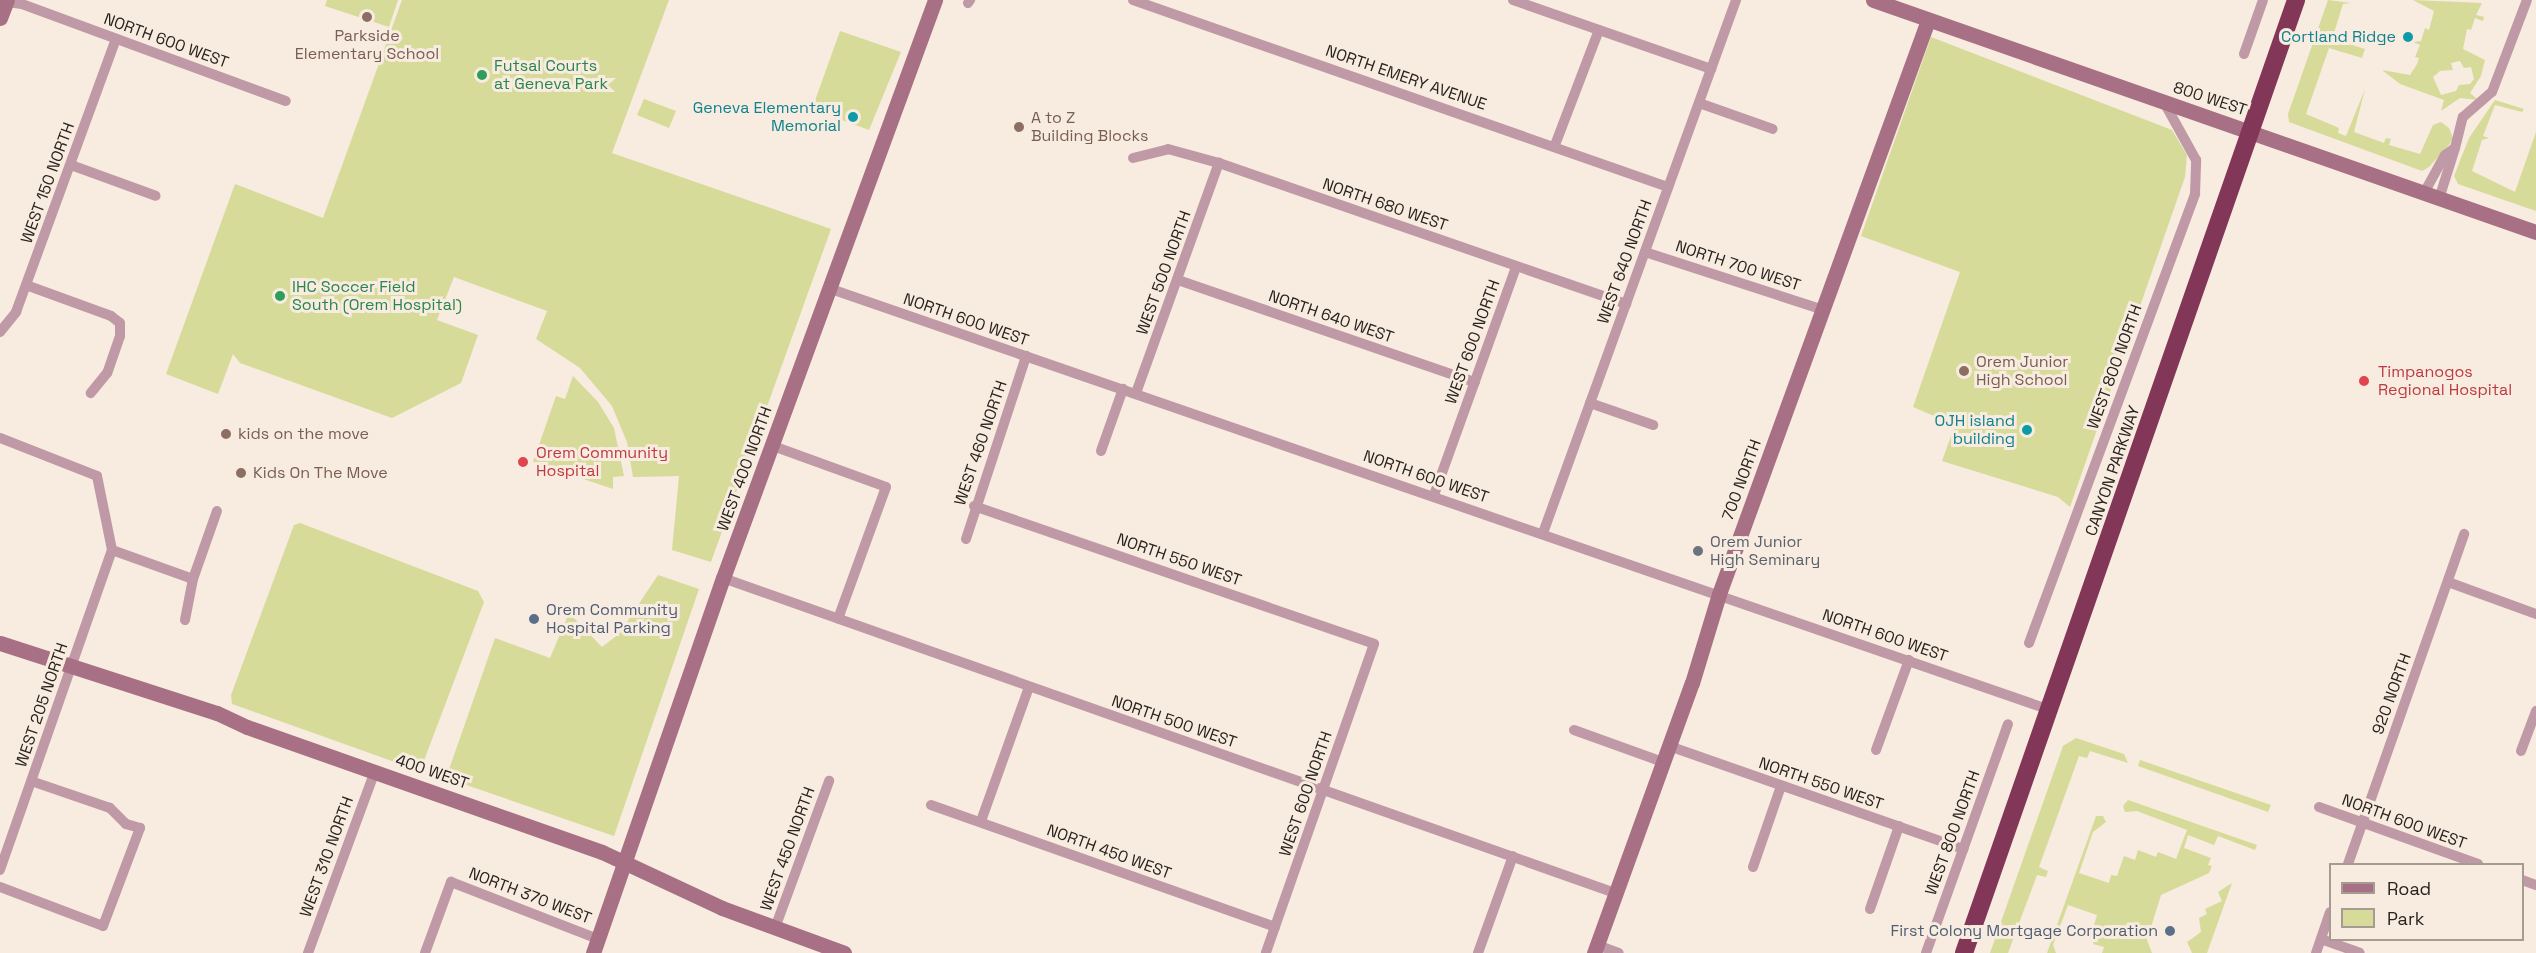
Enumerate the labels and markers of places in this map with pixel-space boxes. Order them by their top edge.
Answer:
marker: Parkside Elementary School [360,10,374,24]
place label: Parkside Elementary School [295,26,439,64]
place label: Cortland Ridge [2281,27,2396,47]
marker: Cortland Ridge [2401,30,2415,44]
place label: Futsal Courts at Geneva Park [494,56,608,94]
marker: Futsal Courts at Geneva Park [475,68,489,82]
place label: Geneva Elementary Memorial [693,98,841,136]
place label: A to Z Building Blocks [1031,108,1148,146]
marker: Geneva Elementary Memorial [846,110,860,124]
marker: A to Z Building Blocks [1012,120,1026,134]
place label: IHC Soccer Field South (Orem Hospital) [292,277,462,315]
marker: IHC Soccer Field South (Orem Hospital) [273,289,287,303]
place label: Orem Junior High School [1976,352,2068,390]
place label: Timpanogos Regional Hospital [2378,362,2512,400]
marker: Orem Junior High School [1957,364,1971,378]
marker: Timpanogos Regional Hospital [2355,372,2373,390]
place label: OJH island building [1935,411,2015,449]
marker: OJH island building [2020,423,2034,437]
place label: kids on the move [238,424,369,444]
marker: kids on the move [219,427,233,441]
place label: Orem Community Hospital [536,443,668,481]
marker: Orem Community Hospital [514,453,532,471]
place label: Kids On The Move [253,463,388,483]
marker: Kids On The Move [234,466,248,480]
place label: Orem Junior High Seminary [1710,532,1820,570]
marker: Orem Junior High Seminary [1691,544,1705,558]
place label: Orem Community Hospital Parking [546,600,678,638]
marker: Orem Community Hospital Parking [527,612,541,626]
place label: First Colony Mortgage Corporation [1891,921,2158,941]
marker: First Colony Mortgage Corporation [2163,924,2177,938]

